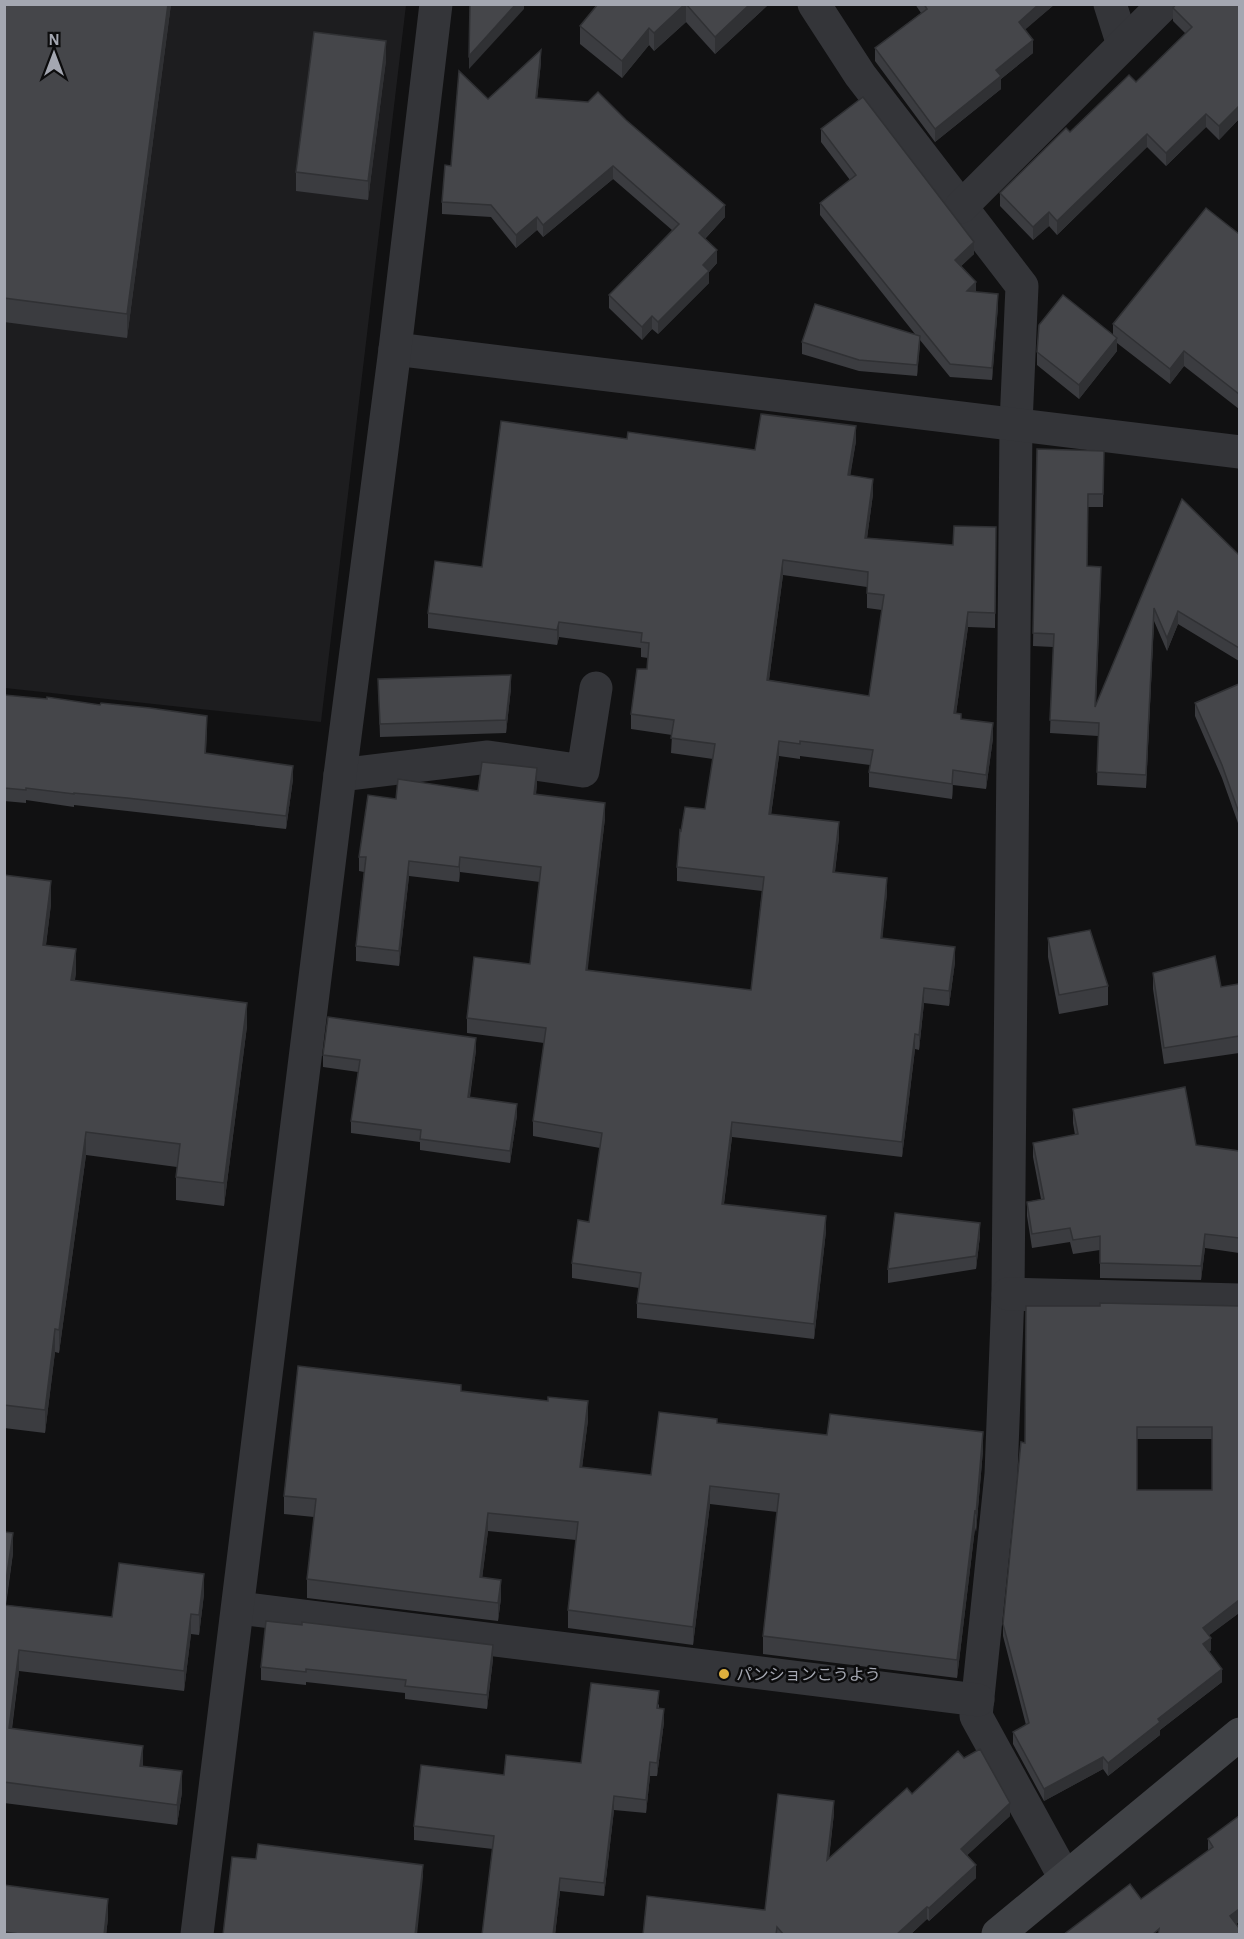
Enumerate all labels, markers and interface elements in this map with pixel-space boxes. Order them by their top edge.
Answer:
north arrow [24,24,84,84]
text: N [48,32,60,48]
marker: パンションこうよう [717,1667,731,1681]
place label: パンションこうよう [736,1667,881,1683]

